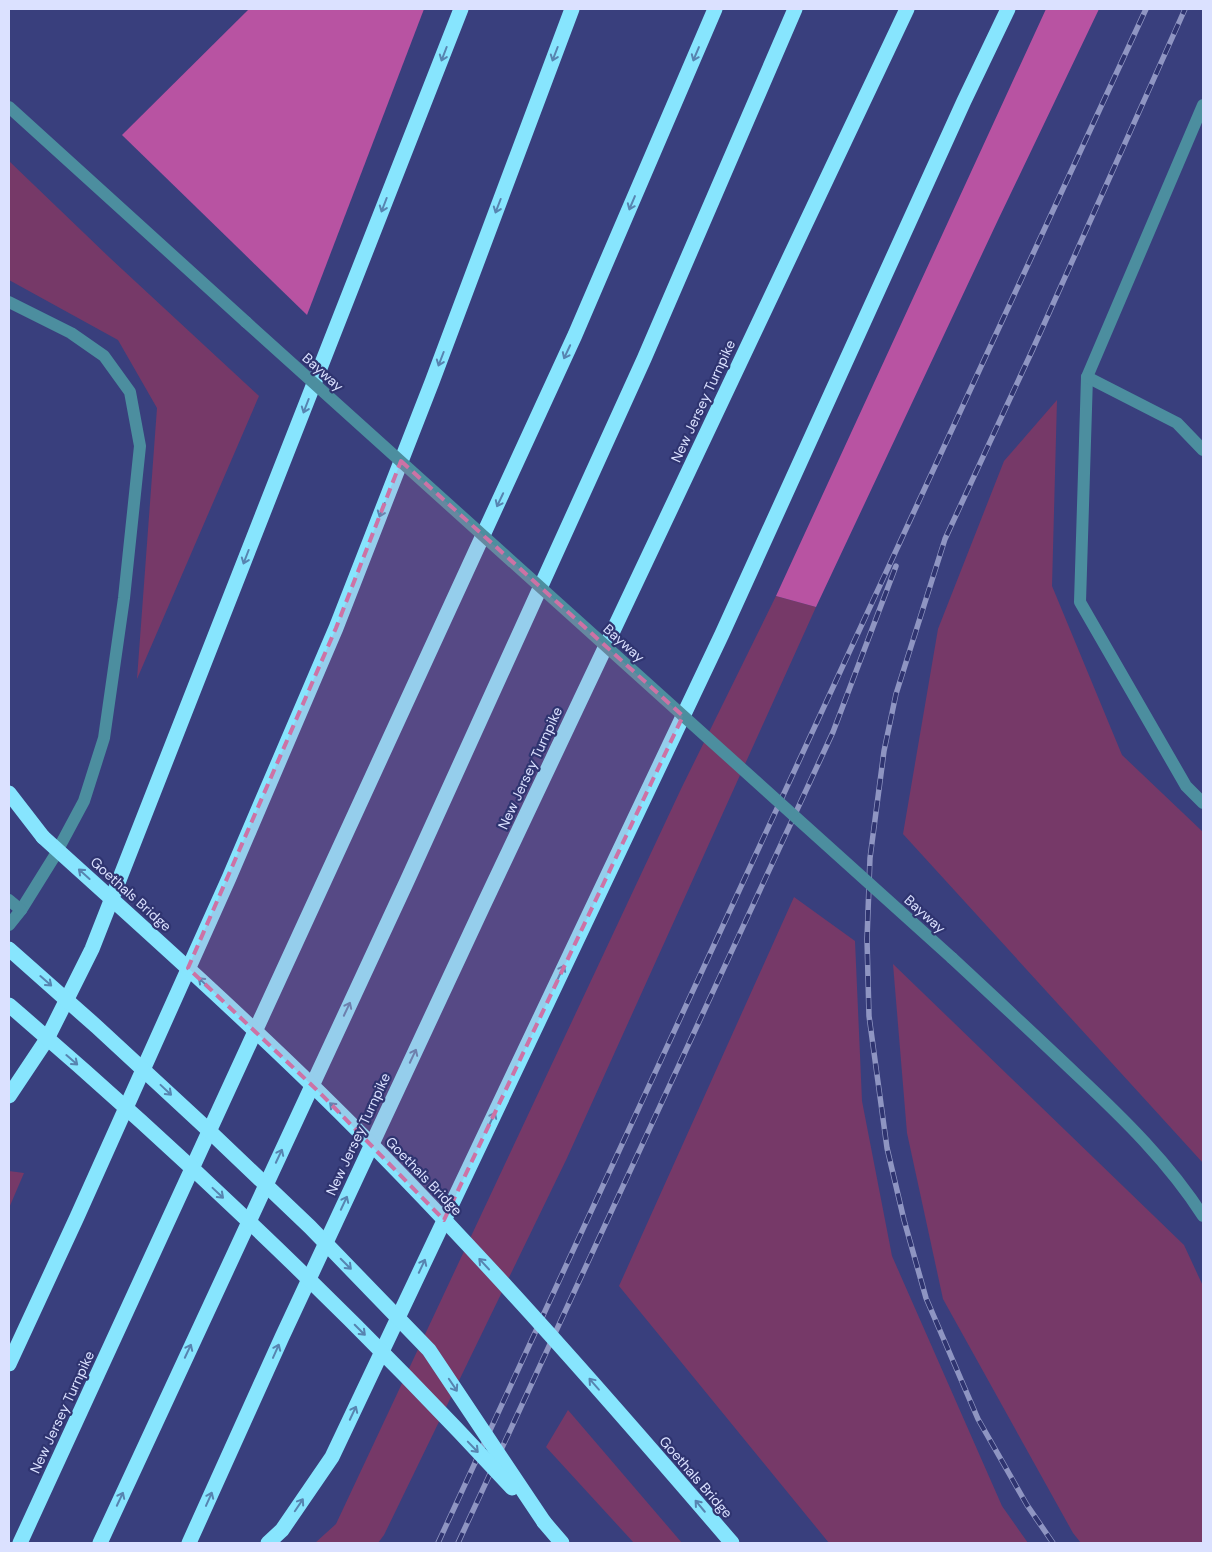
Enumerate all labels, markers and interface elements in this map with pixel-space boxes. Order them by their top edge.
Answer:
one-way arrow [438,46,448,61]
one-way arrow [550,46,559,62]
one-way arrow [690,46,700,61]
one-way arrow [626,195,636,210]
one-way arrow [379,197,388,213]
one-way arrow [493,198,502,214]
street label: New Jersey Turnpike [667,337,739,465]
one-way arrow [562,344,572,359]
street label: Bayway [299,349,347,395]
one-way arrow [436,350,445,366]
one-way arrow [301,397,310,413]
one-way arrow [494,492,504,507]
one-way arrow [377,502,386,517]
one-way arrow [241,549,251,564]
street label: Bayway [600,620,648,666]
street label: New Jersey Turnpike [494,704,566,832]
street label: Goethals Bridge [87,853,175,935]
one-way arrow [77,868,90,880]
street label: Bayway [901,891,949,937]
one-way arrow [557,965,567,980]
one-way arrow [39,975,52,987]
one-way arrow [198,977,211,989]
one-way arrow [343,1002,353,1017]
one-way arrow [408,1049,418,1064]
one-way arrow [65,1054,78,1065]
street label: New Jersey Turnpike [322,1070,394,1198]
one-way arrow [160,1084,172,1096]
one-way arrow [329,1102,341,1115]
one-way arrow [488,1112,497,1127]
street label: Goethals Bridge [382,1133,466,1219]
one-way arrow [274,1149,284,1164]
one-way arrow [211,1187,224,1199]
one-way arrow [340,1196,349,1211]
one-way arrow [478,1257,490,1270]
one-way arrow [340,1258,352,1270]
one-way arrow [418,1259,427,1274]
one-way arrow [354,1324,367,1336]
one-way arrow [184,1344,194,1359]
one-way arrow [271,1344,281,1359]
street label: New Jersey Turnpike [26,1348,98,1476]
one-way arrow [588,1377,599,1390]
one-way arrow [448,1378,458,1392]
one-way arrow [348,1406,358,1421]
street label: Goethals Bridge [655,1432,737,1522]
one-way arrow [467,1440,479,1453]
one-way arrow [116,1492,126,1507]
one-way arrow [205,1492,214,1507]
one-way arrow [294,1499,304,1513]
one-way arrow [695,1500,706,1513]

